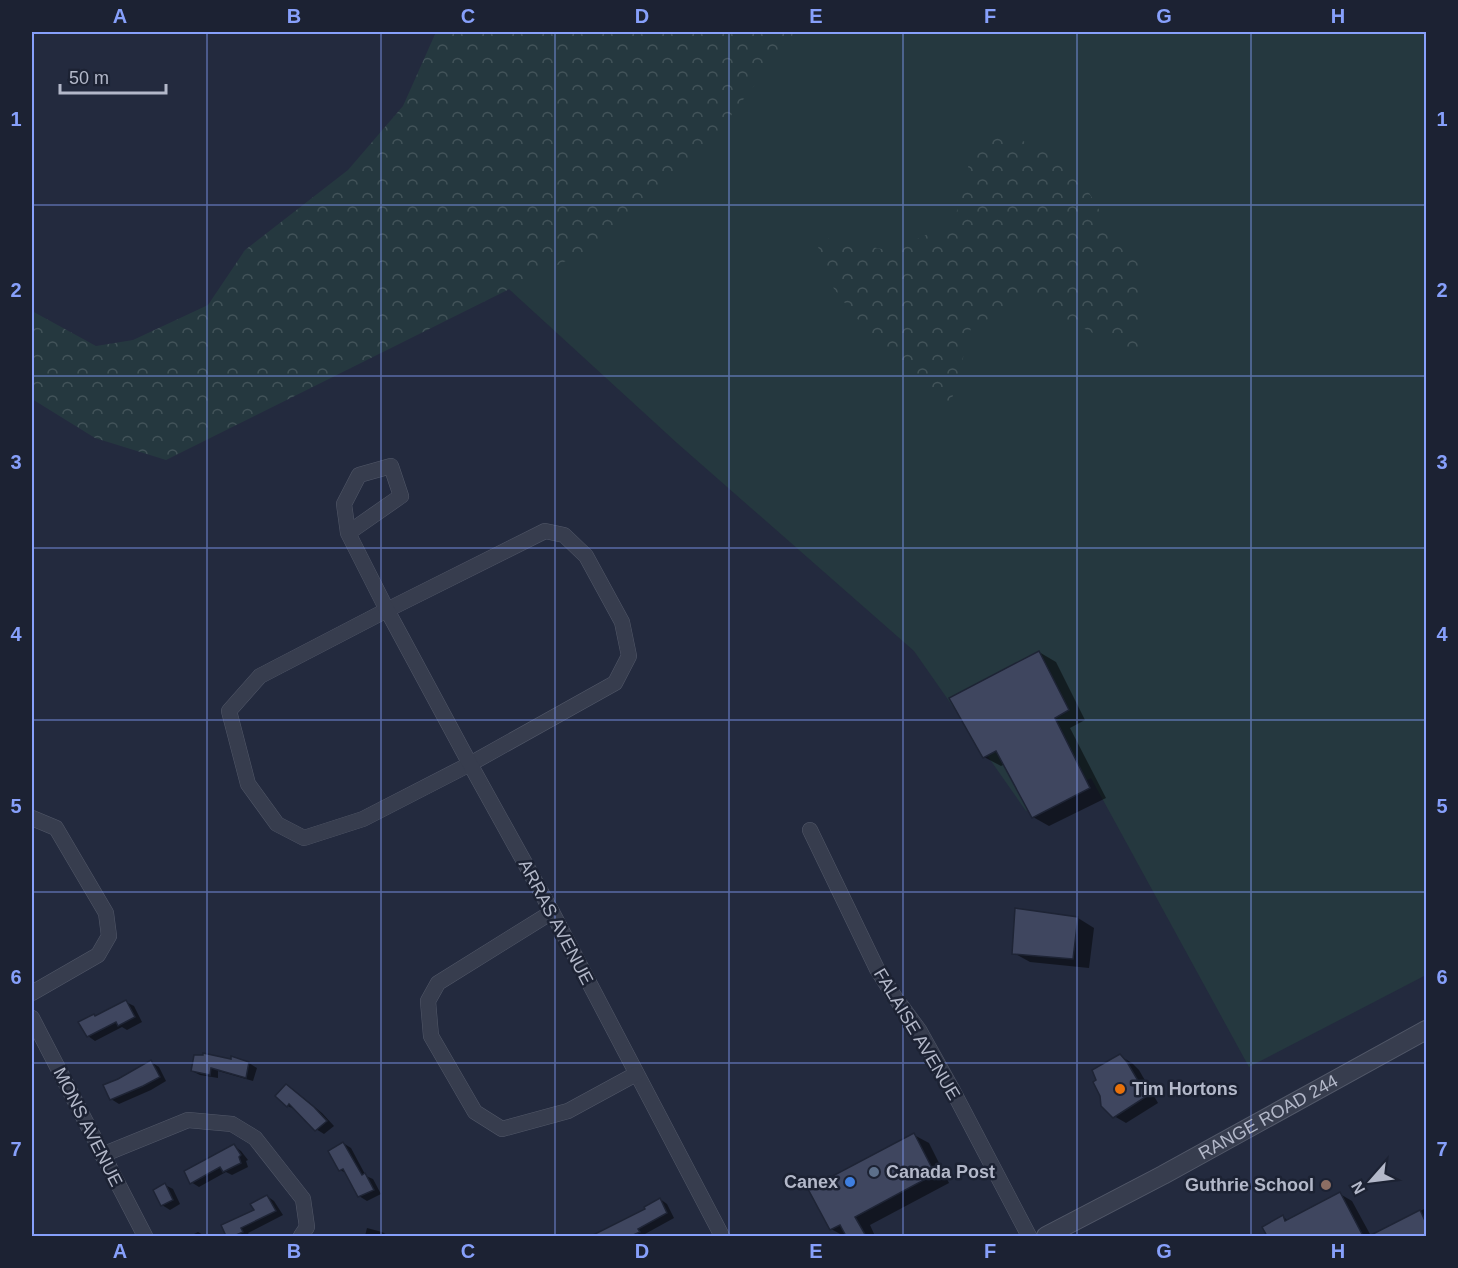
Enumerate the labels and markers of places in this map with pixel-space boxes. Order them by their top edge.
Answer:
place label: Tim Hortons [1132,1079,1238,1099]
marker: Tim Hortons [1113,1082,1127,1096]
place label: Canada Post [886,1162,995,1182]
marker: Canada Post [867,1165,881,1179]
place label: Canex [784,1172,838,1192]
marker: Canex [843,1175,857,1189]
place label: Guthrie School [1185,1175,1314,1195]
marker: Guthrie School [1319,1178,1333,1192]

